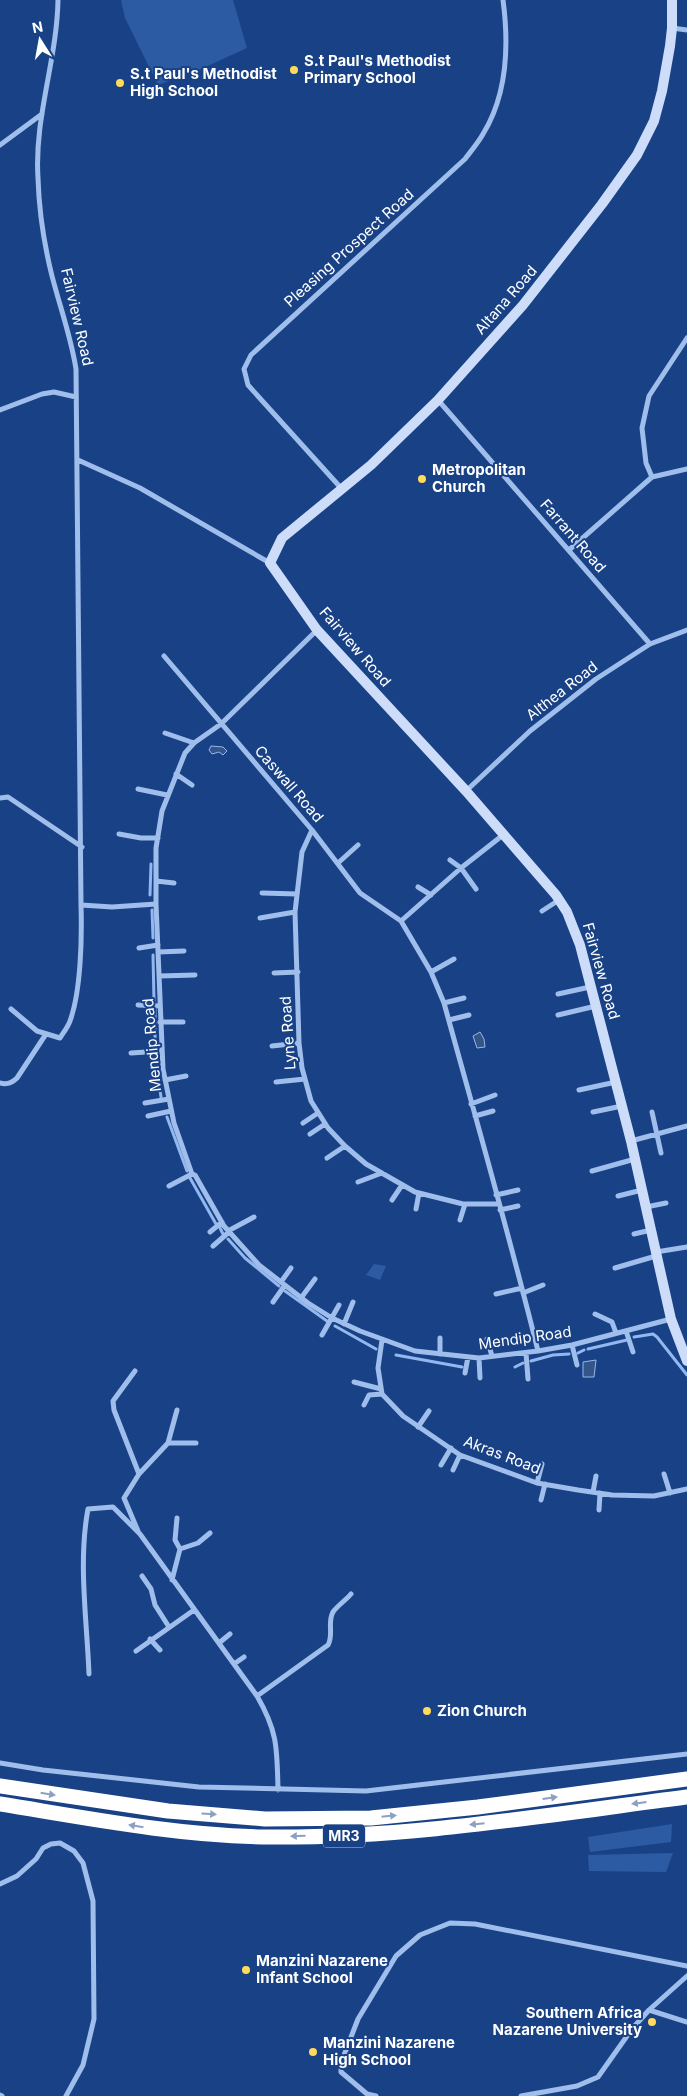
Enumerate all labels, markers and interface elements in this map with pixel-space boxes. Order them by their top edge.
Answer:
north arrow [15,15,65,65]
text: N [31,17,44,36]
place label: S.t Paul's Methodist Primary School [304,51,451,87]
place label: S.t Paul's Methodist High School [130,64,277,100]
marker: S.t Paul's Methodist Primary School [288,64,300,76]
marker: S.t Paul's Methodist High School [114,77,126,89]
street label: Pleasing Prospect Road [280,184,417,311]
street label: Altana Road [470,261,541,338]
street label: Fairview Road [57,266,98,368]
place label: Metropolitan Church [432,460,526,496]
marker: Metropolitan Church [416,473,428,485]
street label: Farrant Road [536,495,610,576]
street label: Fairview Road [316,603,395,691]
street label: Althea Road [522,657,601,724]
street label: Caswall Road [251,741,328,826]
street label: Fairview Road [579,920,624,1021]
street label: Lyne Road [275,996,300,1071]
street label: Mendip Road [138,998,165,1092]
street label: Mendip Road [477,1322,573,1353]
street label: Akras Road [461,1431,543,1478]
place label: Zion Church [437,1701,527,1720]
marker: Zion Church [421,1705,433,1717]
one-way arrow [40,1790,56,1798]
one-way arrow [543,1794,559,1802]
one-way arrow [630,1799,646,1807]
one-way arrow [201,1811,217,1819]
one-way arrow [381,1812,397,1820]
one-way arrow [469,1820,485,1828]
one-way arrow [128,1821,144,1829]
road number: MR3 [323,1824,365,1848]
one-way arrow [290,1832,306,1840]
place label: Manzini Nazarene Infant School [256,1951,388,1987]
marker: Manzini Nazarene Infant School [240,1964,252,1976]
place label: Southern Africa Nazarene University [493,2003,642,2039]
marker: Southern Africa Nazarene University [646,2016,658,2028]
place label: Manzini Nazarene High School [323,2033,455,2069]
marker: Manzini Nazarene High School [307,2046,319,2058]

